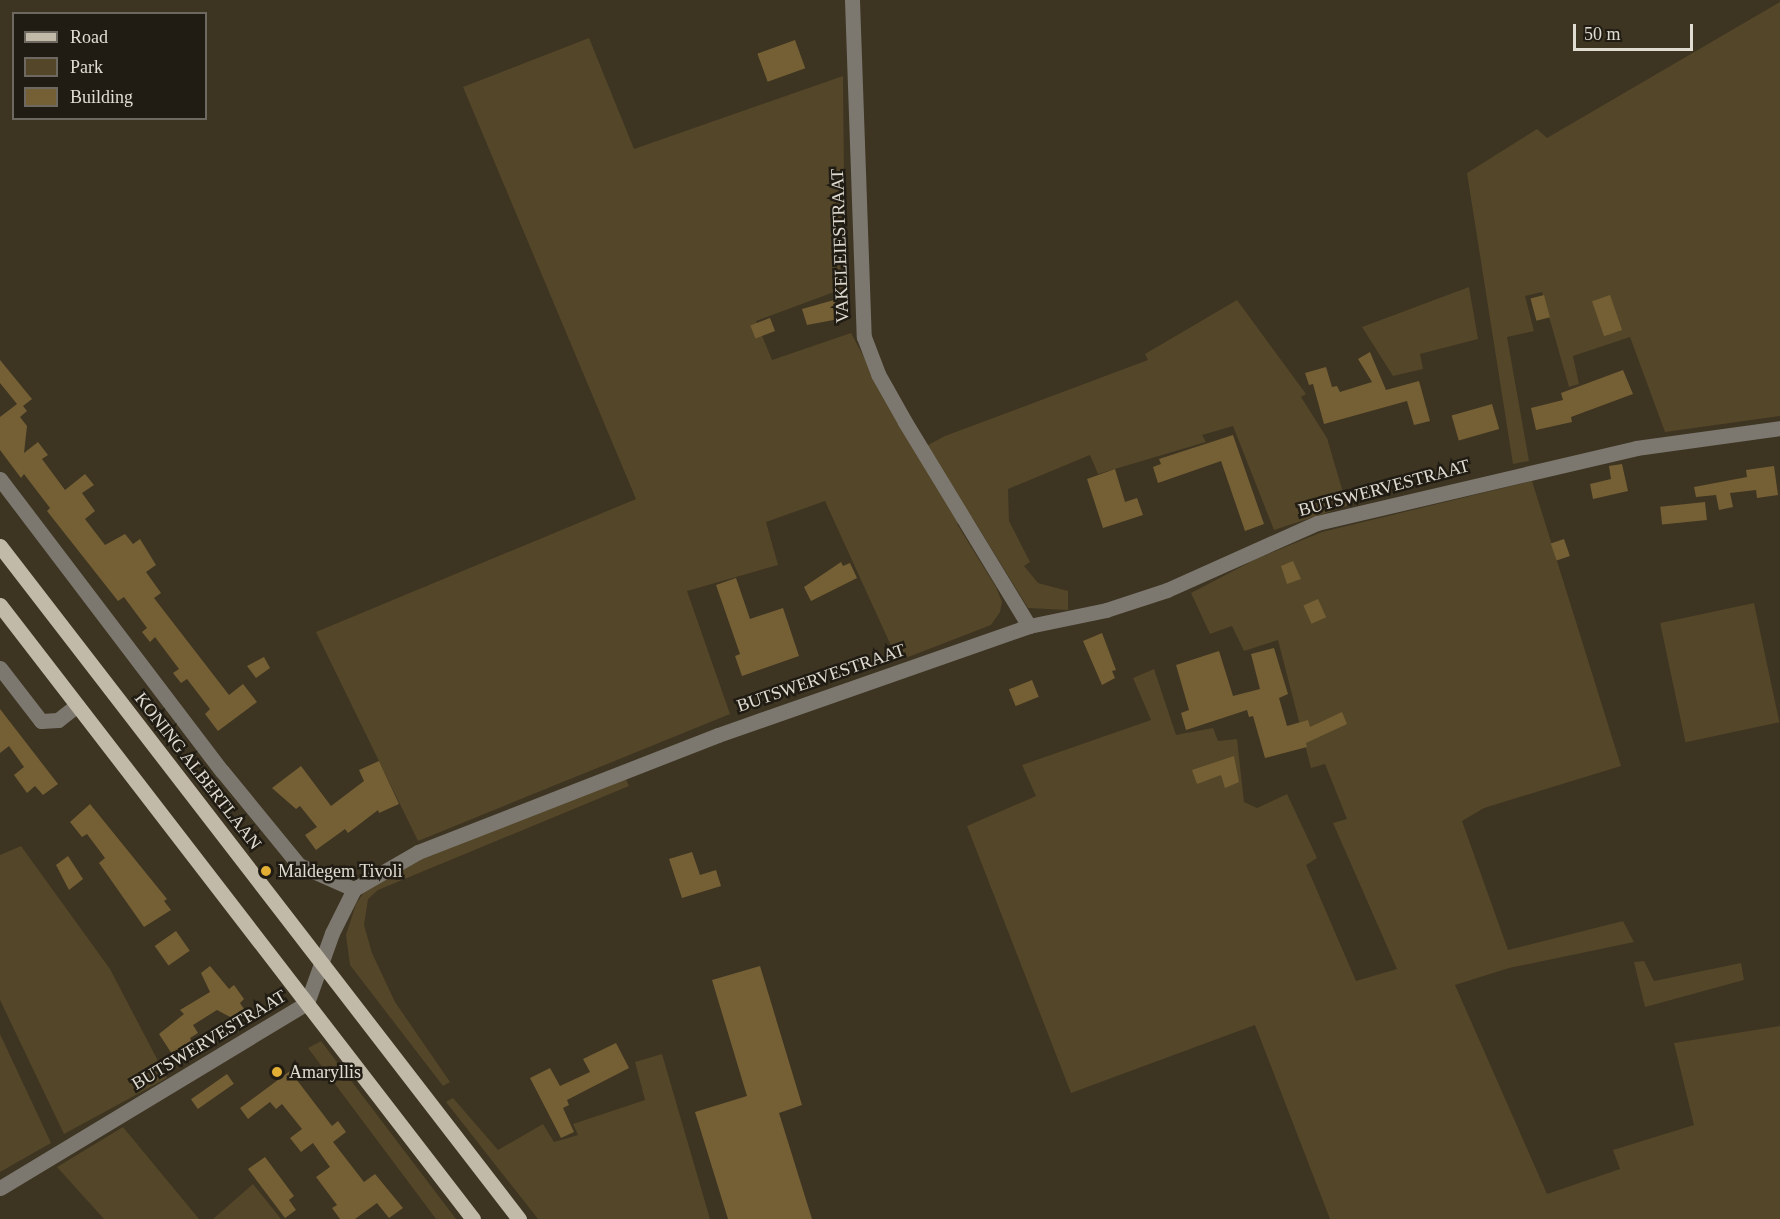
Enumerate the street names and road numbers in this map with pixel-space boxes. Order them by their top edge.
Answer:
street label: VAKELEIESTRAAT [827,168,853,324]
street label: BUTSWERVESTRAAT [1296,455,1472,521]
street label: BUTSWERVESTRAAT [734,639,908,717]
street label: KONING ALBERTLAAN [130,688,266,854]
street label: BUTSWERVESTRAAT [128,985,290,1095]

